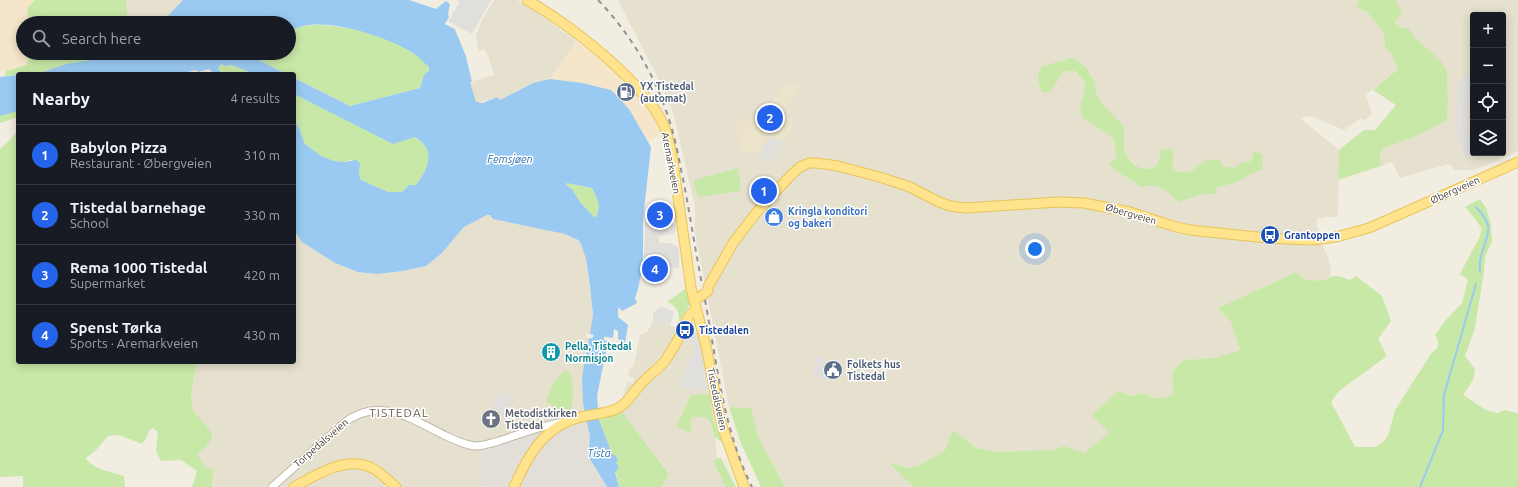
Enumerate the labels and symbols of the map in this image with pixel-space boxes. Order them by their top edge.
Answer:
fuel station icon: YX Tistedal (automat) [615,81,637,103]
place label: YX Tistedal (automat) [640,81,694,105]
pin: 2 [757,103,783,133]
street label: Aremarkveien [660,131,682,195]
water label: Femsjøen [487,153,533,165]
street label: Øbergveien [1429,174,1481,206]
pin: 1 [751,176,777,206]
pin: 3 [647,200,673,230]
street label: Øbergveien [1104,201,1158,227]
shop icon: Kringla konditori og bakeri [763,206,785,228]
place label: Kringla konditori og bakeri [788,206,867,229]
bus stop icon: Grantoppen [1259,224,1281,246]
place label: Grantoppen [1284,230,1340,241]
your location [1025,239,1045,259]
pin: 4 [642,254,668,284]
bus stop icon: Tistedalen [674,319,696,341]
place label: Tistedalen [699,325,749,336]
building icon: Pella, Tistedal Normisjon [540,341,562,363]
place label: Pella, Tistedal Normisjon [565,341,632,364]
public building icon: Folkets hus Tistedal [822,359,844,381]
place label: Folkets hus Tistedal [847,359,901,382]
street label: Tistedalsveien [705,367,729,431]
district label: TISTEDAL [369,406,429,419]
church icon: Metodistkirken Tistedal [480,408,502,430]
place label: Metodistkirken Tistedal [505,408,577,431]
street label: Torpedalsveien [292,417,350,469]
water label: Tista [587,447,611,459]

